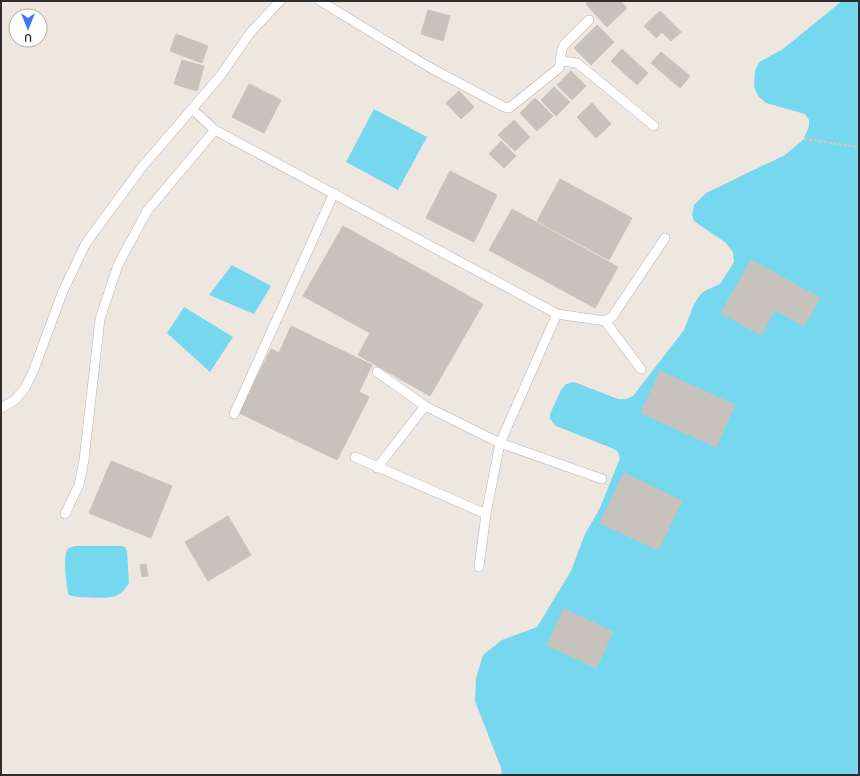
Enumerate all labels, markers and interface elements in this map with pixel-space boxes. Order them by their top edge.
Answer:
north arrow [8,8,48,48]
text: U [24,31,32,45]

